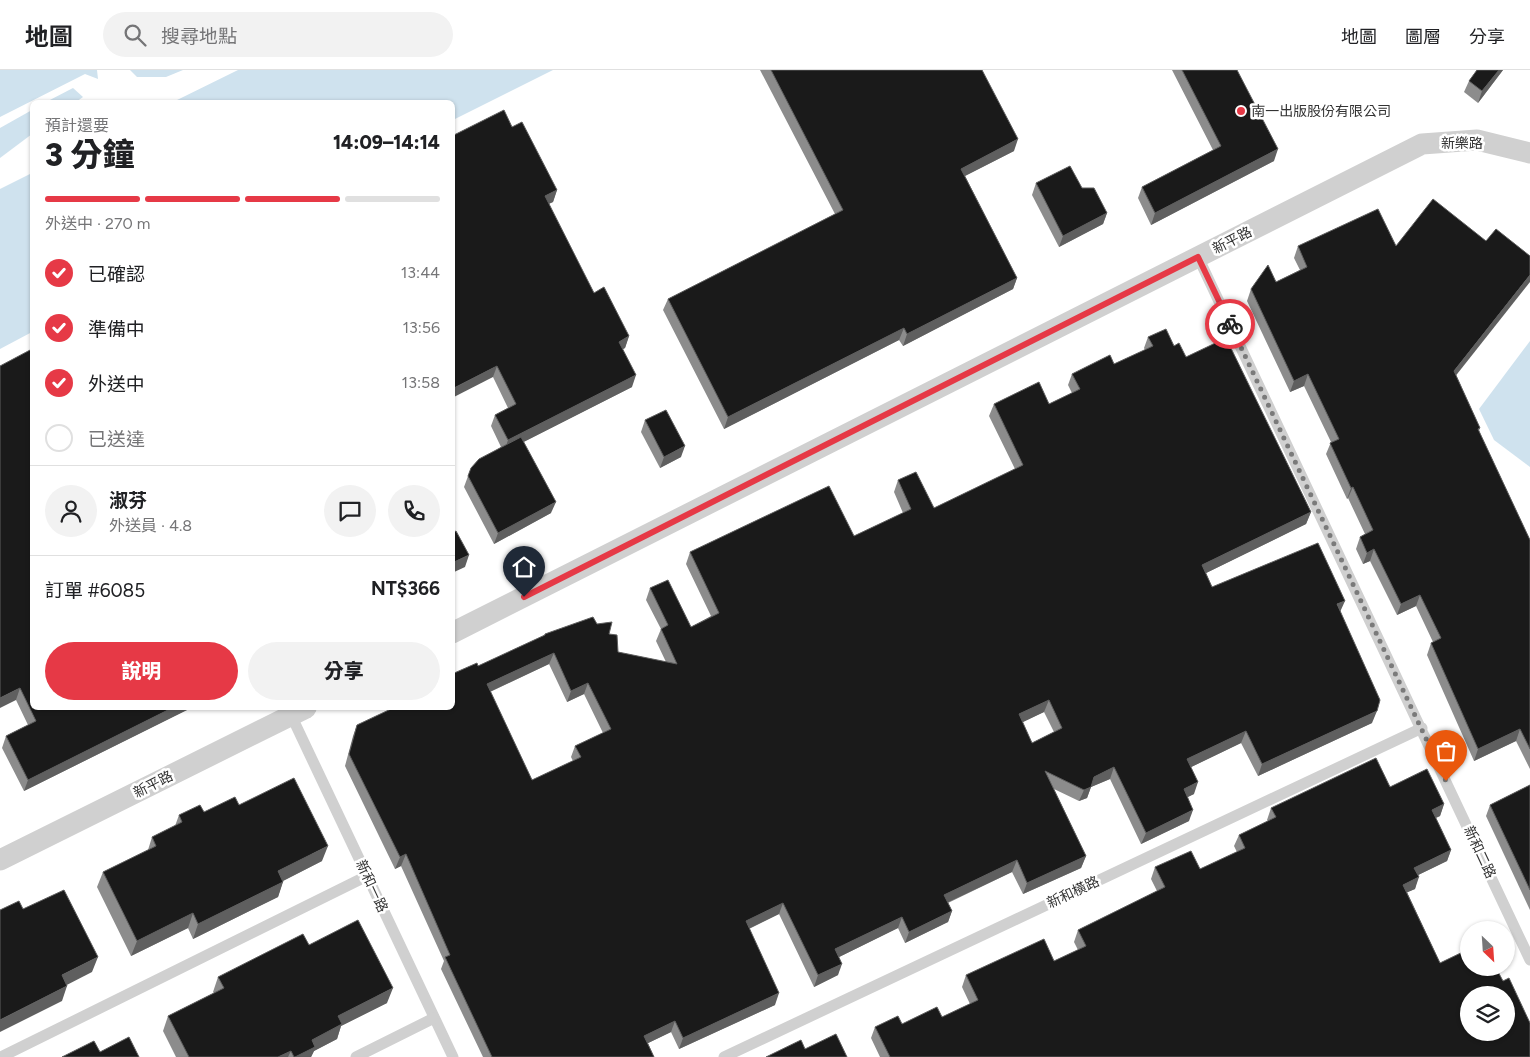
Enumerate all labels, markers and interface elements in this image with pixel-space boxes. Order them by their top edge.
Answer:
search box [103,12,453,57]
icon: search [121,21,149,49]
text: 地圖 [25,22,73,51]
text: 搜尋地點 [161,25,237,48]
text: 地圖 [1341,26,1377,48]
text: 圖層 [1405,26,1441,48]
text: 分享 [1469,26,1505,48]
place label: 南一出版股份有限公司 [1251,103,1391,120]
marker: 南一出版股份有限公司 [1235,105,1247,117]
text: 預計還要 [45,116,109,135]
text: 14:09–14:14 [333,131,440,154]
street label: 新樂路 [1441,135,1483,152]
text: 3 分鐘 [45,136,134,174]
text: 外送中 · 270 m [45,214,150,233]
street label: 新平路 [1210,223,1255,258]
icon: check [45,259,73,287]
text: 已確認 [88,263,145,286]
text: 13:44 [401,263,440,282]
courier [1205,299,1255,349]
icon: bike [1216,310,1244,338]
icon: check [45,314,73,342]
text: 準備中 [88,318,145,341]
text: 13:56 [402,318,440,337]
icon: check [45,369,73,397]
text: 外送中 [88,373,145,396]
text: 13:58 [402,373,440,392]
text: 已送達 [88,428,145,451]
button: person [45,485,97,537]
button: chat [324,485,376,537]
button: phone [388,485,440,537]
text: 淑芬 [109,489,147,512]
text: 外送員 · 4.8 [109,516,192,535]
pin [503,546,545,597]
icon: home [510,553,538,581]
text: NT$366 [371,577,440,600]
text: 訂單 #6085 [45,579,145,602]
button: 說明 [45,642,238,700]
button: 分享 [248,642,440,700]
pin [1425,730,1467,781]
icon: bag [1432,737,1460,765]
street label: 新平路 [131,767,176,802]
street label: 新和二路 [1460,823,1499,881]
street label: 新和一路 [352,857,391,915]
street label: 新和橫路 [1044,873,1102,912]
north arrow [1460,921,1515,976]
map controls [1460,921,1515,1041]
button: layers [1460,986,1515,1041]

